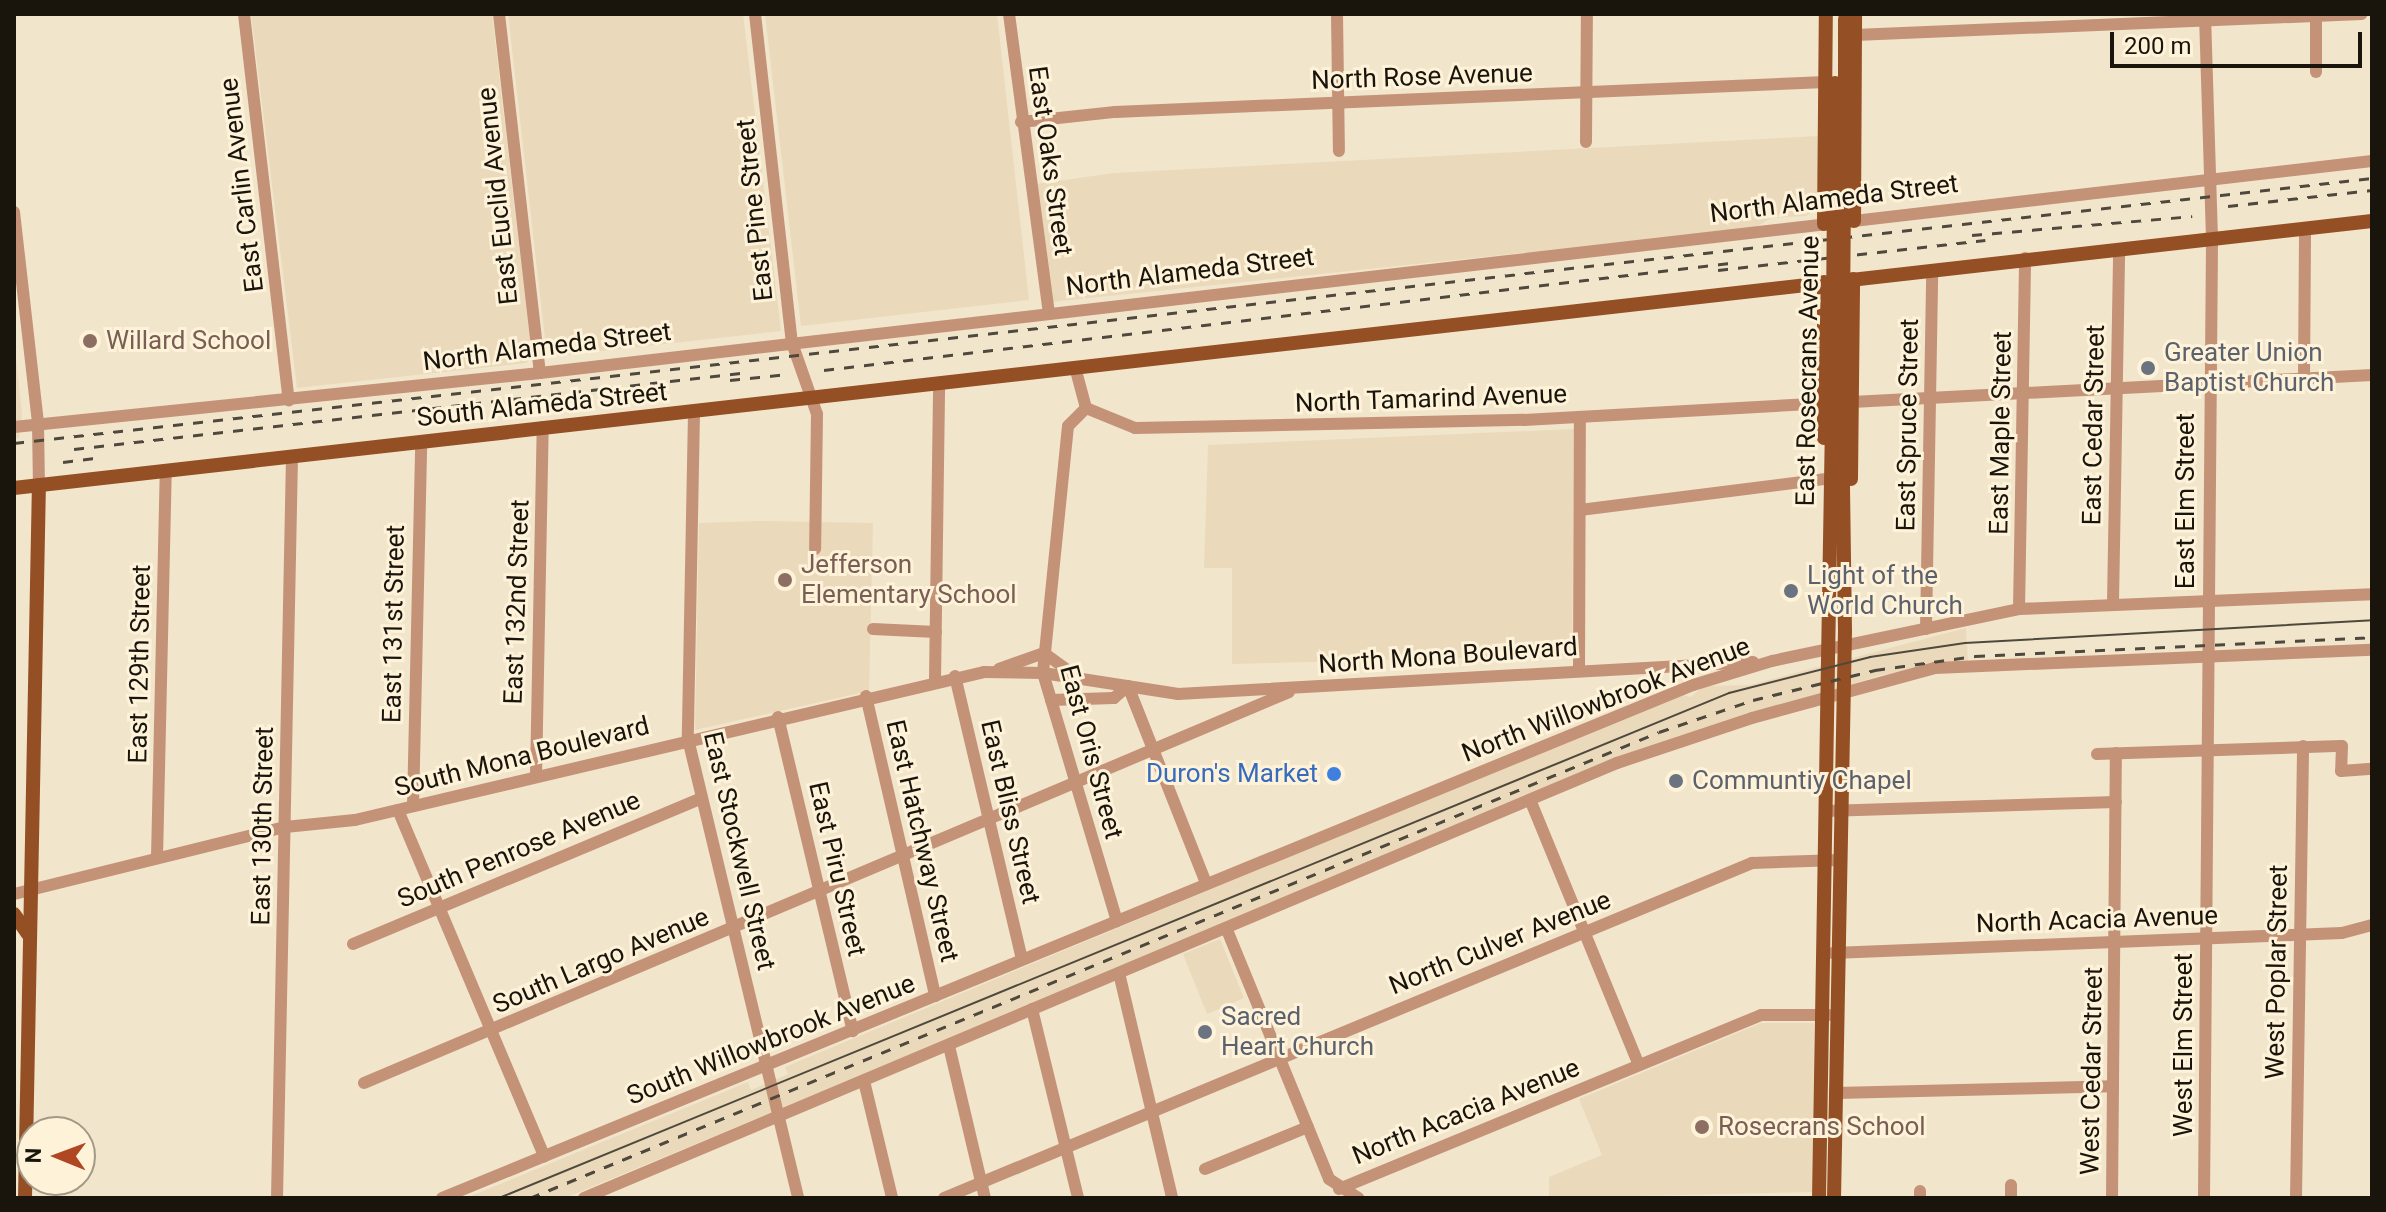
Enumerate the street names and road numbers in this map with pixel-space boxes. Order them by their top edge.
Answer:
street label: North Rose Avenue [1311,58,1533,96]
street label: East Oaks Street [1021,64,1079,258]
street label: East Carlin Avenue [213,76,271,294]
street label: East Euclid Avenue [471,86,525,306]
street label: East Pine Street [730,117,780,303]
street label: North Alameda Street [1708,168,1960,230]
street label: East Rosecrans Avenue [1790,235,1826,507]
street label: North Alameda Street [1064,241,1316,303]
street label: North Alameda Street [421,316,673,378]
street label: East Spruce Street [1891,318,1925,532]
street label: East Cedar Street [2077,324,2111,526]
street label: East Maple Street [1984,331,2018,535]
street label: South Alameda Street [415,376,669,434]
street label: North Tamarind Avenue [1294,379,1568,419]
street label: East Elm Street [2170,413,2202,589]
street label: East 132nd Street [498,499,536,705]
street label: East 131st Street [377,525,411,723]
street label: East 129th Street [123,564,157,764]
street label: North Mona Boulevard [1317,631,1579,681]
street label: North Willowbrook Avenue [1458,631,1754,769]
street label: East Oris Street [1053,662,1129,842]
street label: South Mona Boulevard [391,710,653,804]
street label: East Hatchway Street [879,717,965,965]
street label: East Bliss Street [974,717,1046,907]
street label: East 130th Street [246,726,280,926]
street label: East Stockwell Street [696,729,782,973]
street label: East Piru Street [802,779,872,959]
street label: South Penrose Avenue [393,785,645,915]
street label: West Poplar Street [2260,864,2294,1080]
street label: North Culver Avenue [1385,884,1615,1002]
street label: North Acacia Avenue [1975,900,2219,940]
street label: South Largo Avenue [488,901,714,1021]
street label: West Elm Street [2168,953,2200,1137]
street label: West Cedar Street [2075,967,2109,1175]
street label: South Willowbrook Avenue [622,968,920,1112]
street label: North Acacia Avenue [1348,1052,1584,1172]

